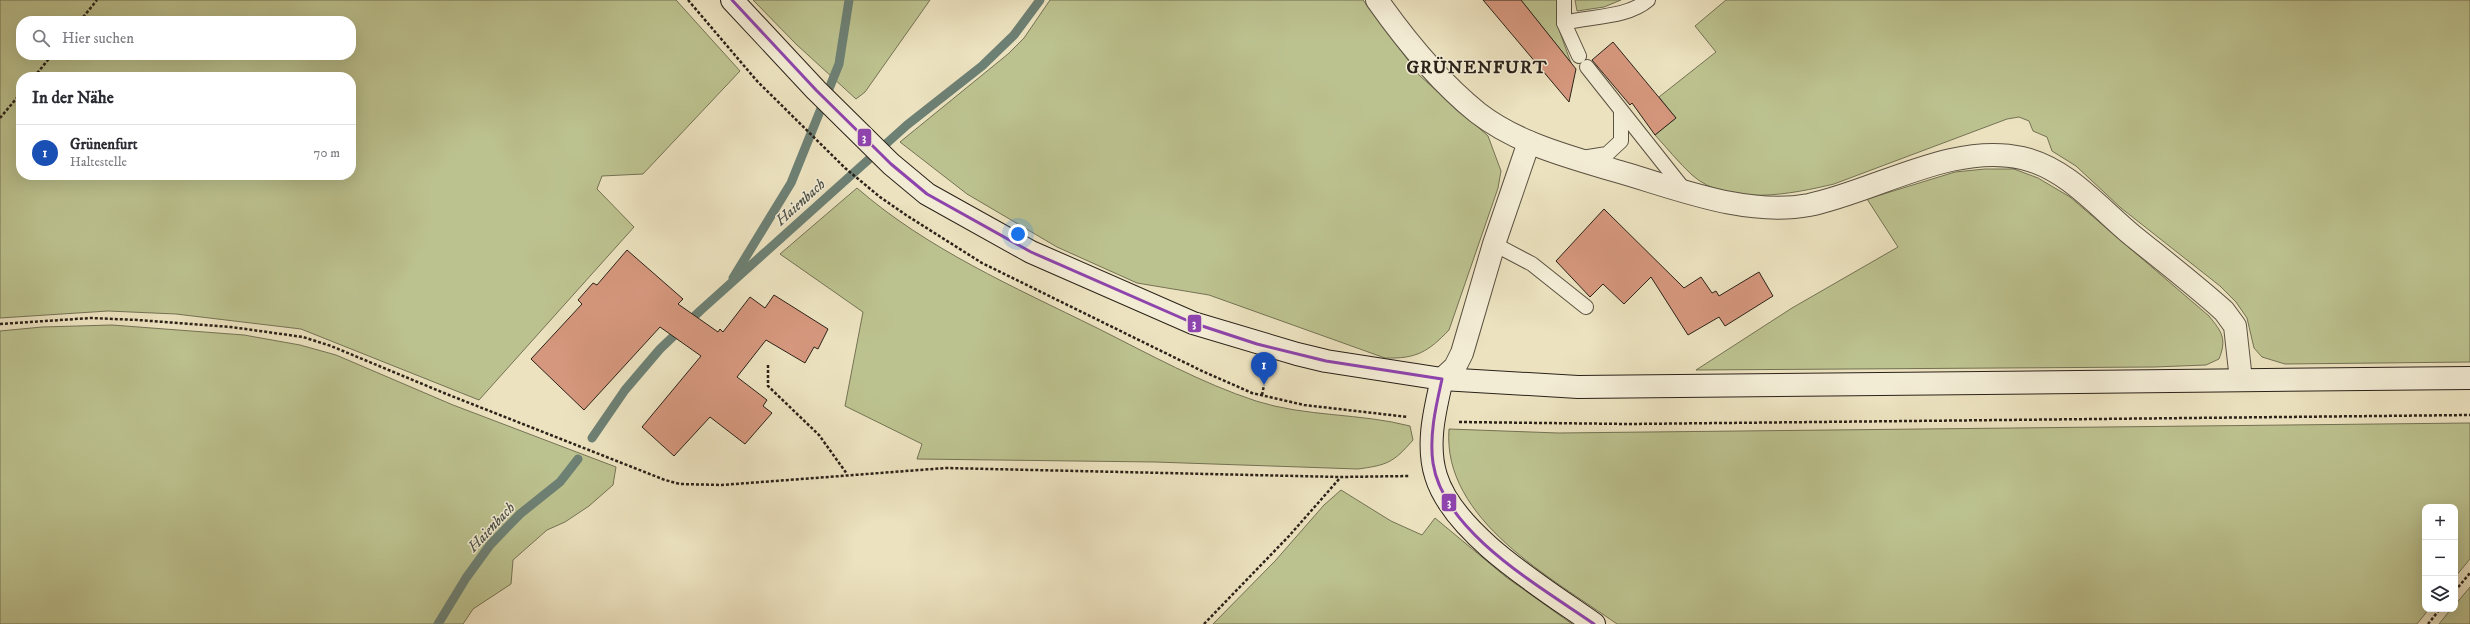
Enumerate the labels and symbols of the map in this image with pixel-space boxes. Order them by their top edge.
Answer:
district label: GRÜNENFURT [1406,56,1548,79]
line badge: 3 [857,128,872,147]
text: 3 [862,131,866,145]
water label: Haienbach [771,175,830,231]
your location [1008,224,1028,244]
line badge: 3 [1187,314,1202,333]
text: 3 [1192,317,1196,331]
pin: 1 [1251,352,1277,385]
line badge: 3 [1441,493,1457,512]
text: 3 [1447,496,1451,510]
water label: Haienbach [463,498,519,557]

